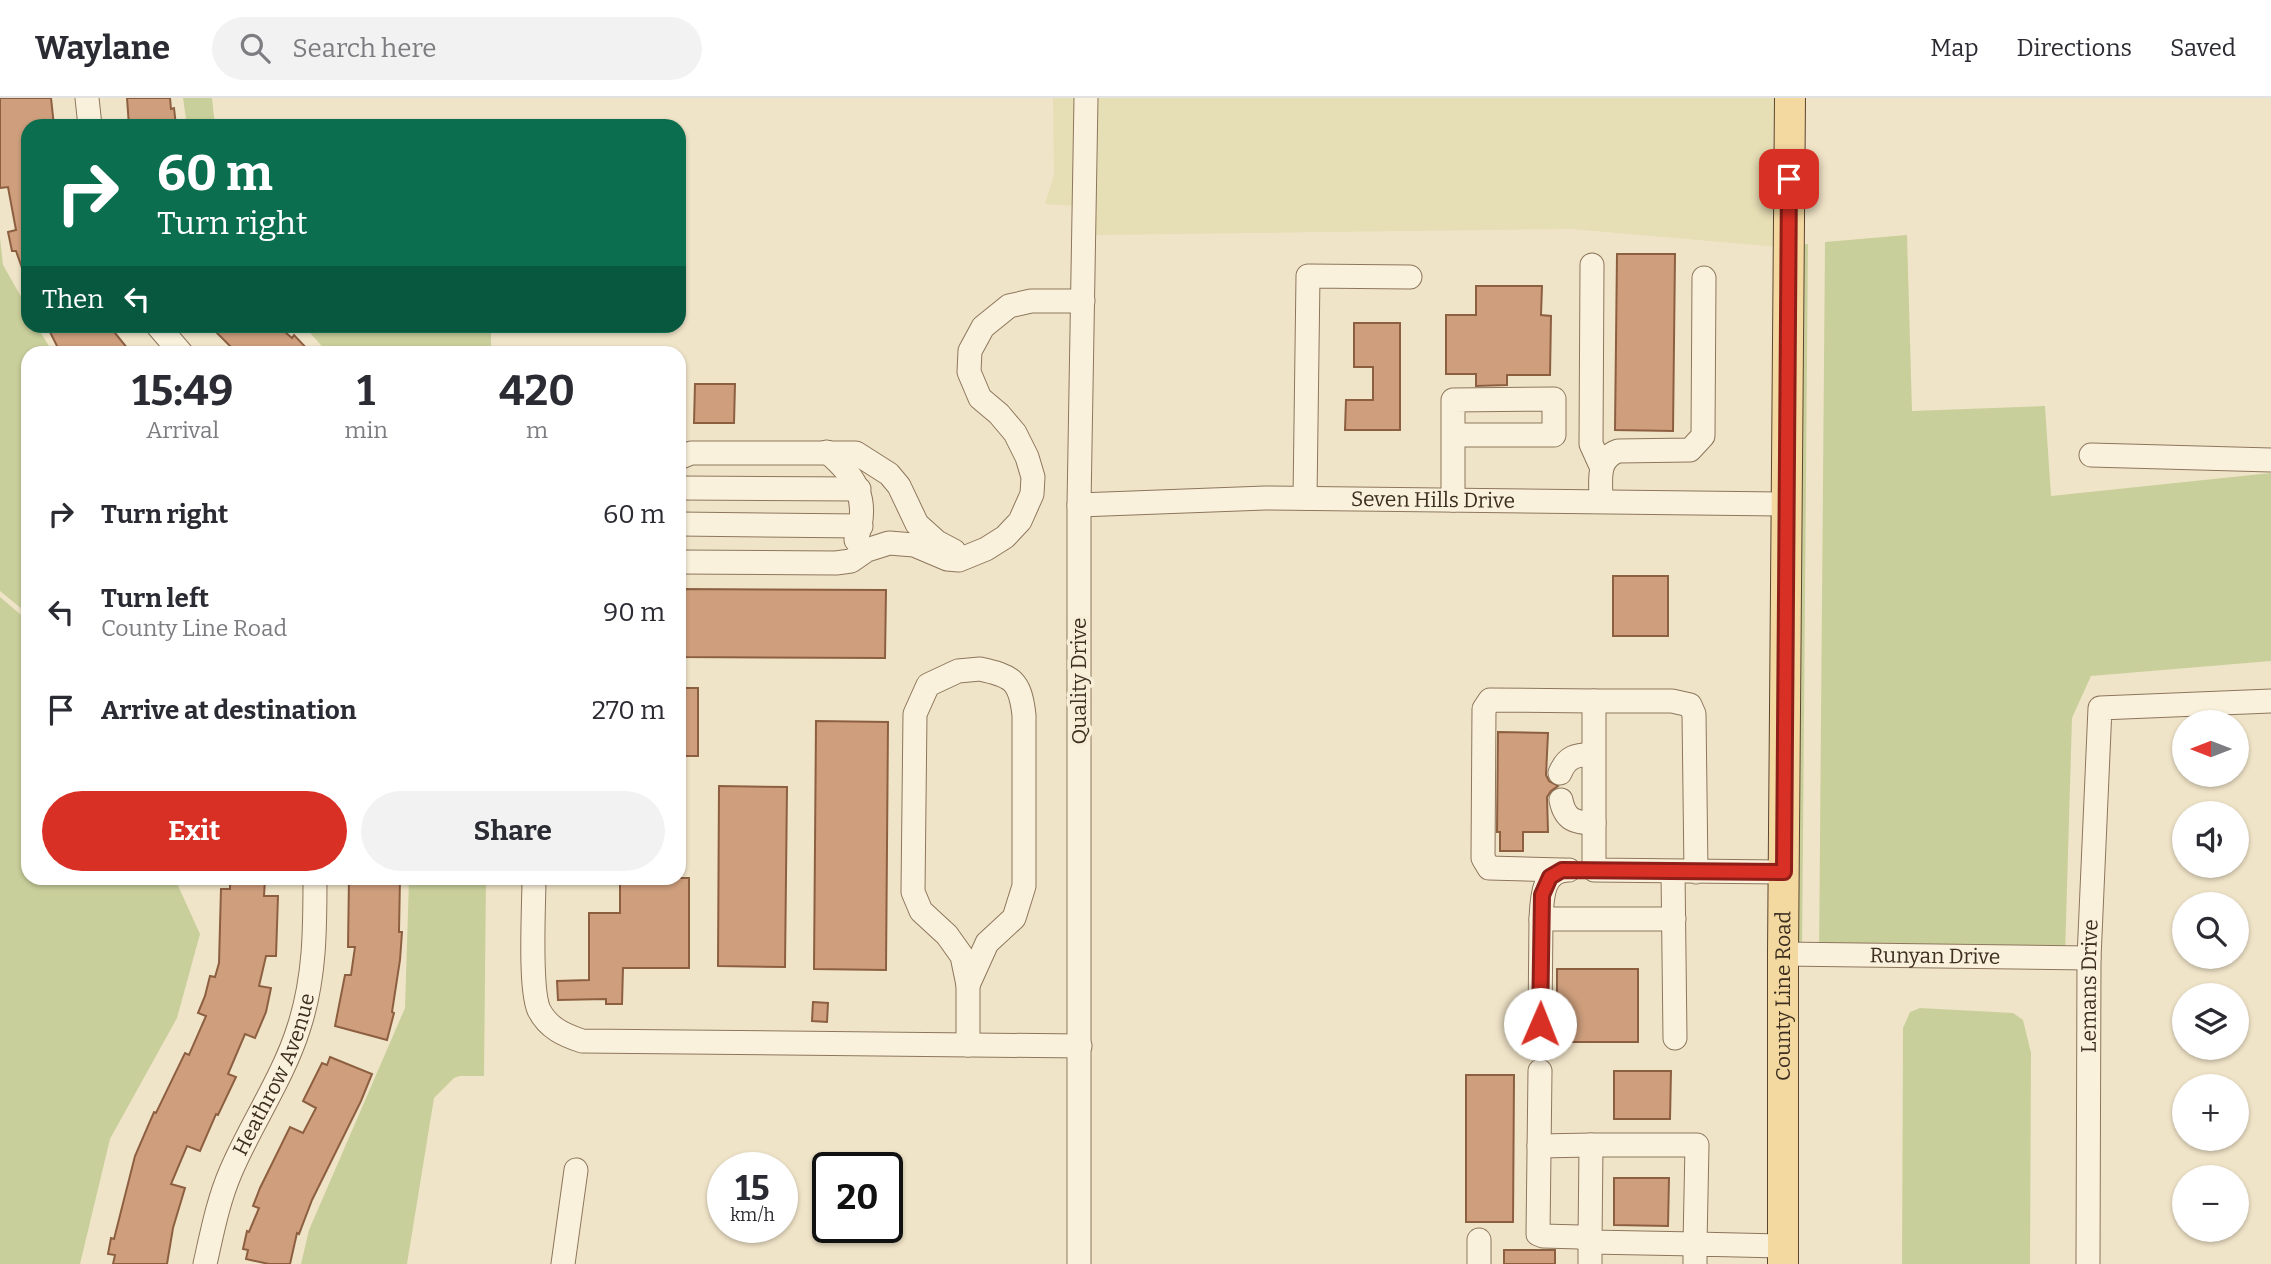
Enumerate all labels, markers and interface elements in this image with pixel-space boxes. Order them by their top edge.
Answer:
search box [212,17,702,80]
text: Waylane [35,28,170,68]
icon: search [236,29,274,67]
text: Search here [292,33,437,64]
text: Map [1930,34,1979,62]
text: Directions [2017,34,2132,62]
text: Saved [2170,34,2236,62]
text: 60 m [157,144,273,203]
icon: right [42,147,133,238]
pin [1759,149,1819,209]
icon: arrive [1770,160,1808,198]
text: Turn right [157,204,308,242]
icon: left [118,280,156,318]
text: Then [42,284,104,315]
text: 15:49 [132,366,233,416]
text: 1 [357,366,375,416]
text: 420 [499,366,575,416]
text: Arrival [146,416,219,444]
text: min [345,416,388,444]
text: m [526,416,548,444]
street label: Seven Hills Drive [1351,486,1515,514]
icon: right [42,495,80,533]
text: Turn right [101,499,228,530]
text: 60 m [603,499,665,530]
text: Turn left [101,583,209,614]
icon: left [42,593,80,631]
text: 90 m [603,597,665,628]
text: County Line Road [101,614,287,642]
street label: Quality Drive [1066,618,1092,744]
icon: arrive [42,691,80,729]
text: Arrive at destination [101,695,356,726]
text: 270 m [592,695,665,726]
north arrow [2172,710,2249,788]
map controls [2172,710,2249,1242]
button: Exit [42,791,347,871]
button: Share [361,791,665,871]
button: sound [2172,801,2249,878]
button: search [2172,892,2249,969]
street label: County Line Road [1770,911,1796,1081]
street label: Lemans Drive [2076,919,2104,1053]
street label: Runyan Drive [1869,942,2000,970]
button: layers [2172,983,2249,1060]
position arrow [1503,987,1577,1061]
street label: Heathrow Avenue [227,991,320,1160]
button: + [2172,1074,2249,1151]
speed limit sign: 20 [812,1152,903,1243]
button: − [2172,1165,2249,1242]
text: 15 [735,1167,770,1209]
text: km/h [730,1204,775,1226]

